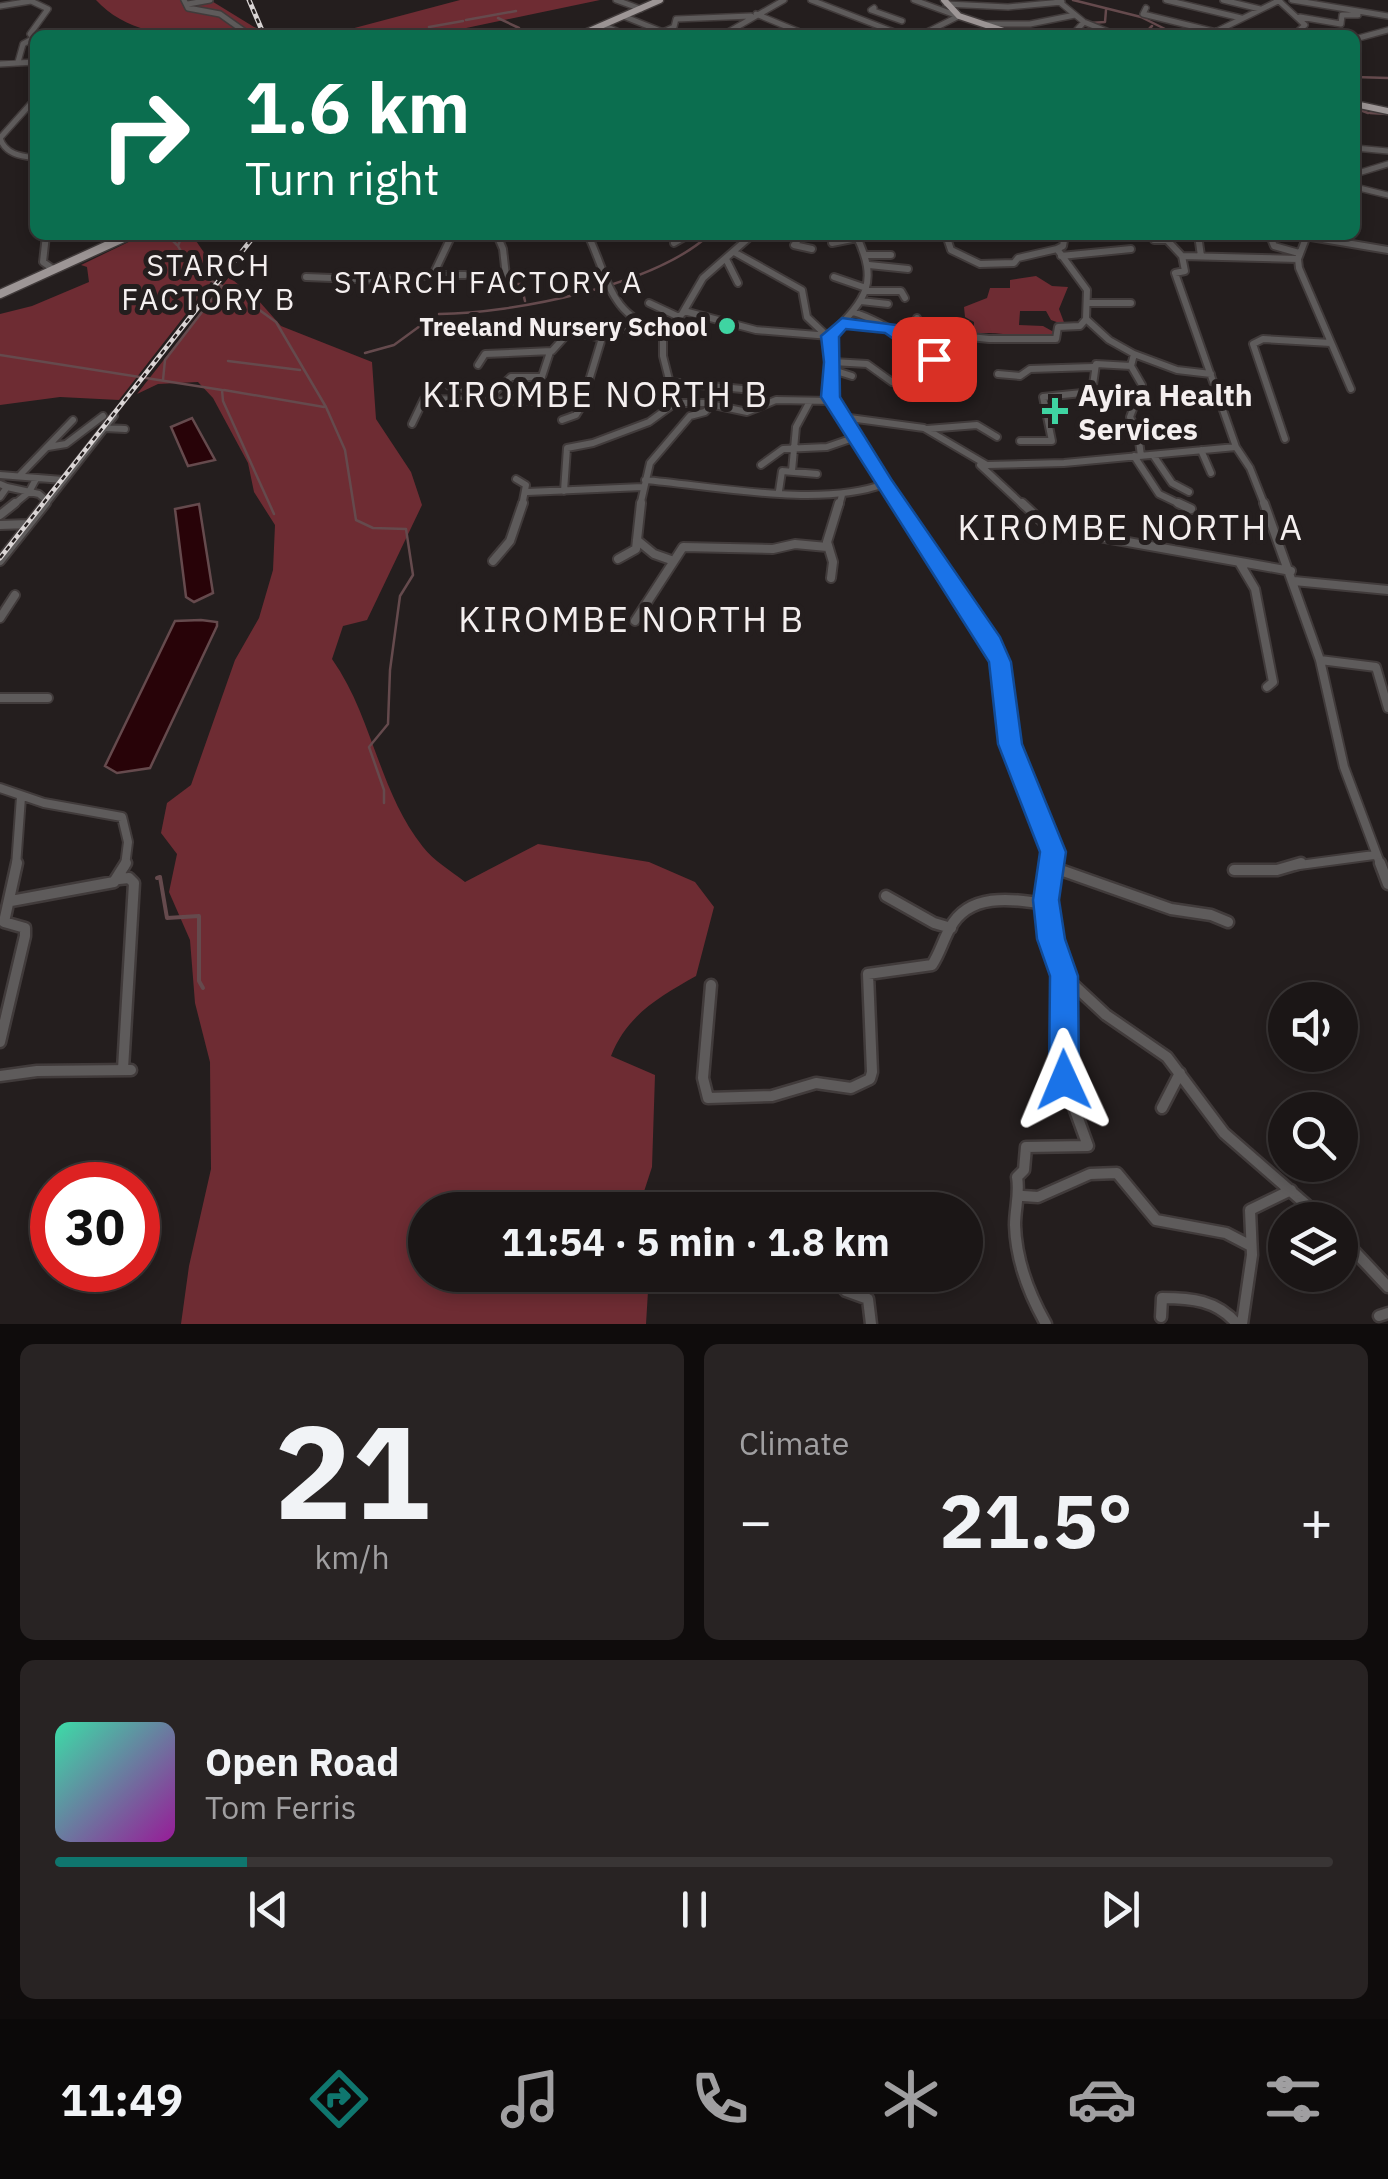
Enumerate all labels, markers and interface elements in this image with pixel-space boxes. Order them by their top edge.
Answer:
text: 1.6 km [245,61,470,152]
icon: right [80,70,210,200]
text: Turn right [245,149,440,207]
district label: STARCH FACTORY B [121,245,297,318]
district label: STARCH FACTORY A [334,262,644,301]
place label: Treeland Nursery School [419,310,707,343]
marker: Treeland Nursery School [716,315,738,337]
pin [892,317,977,402]
icon: arrive [907,332,962,387]
district label: KIROMBE NORTH B [422,371,770,417]
place label: Ayira Health Services [1078,375,1253,448]
marker: Ayira Health Services [1042,398,1068,424]
district label: KIROMBE NORTH A [957,504,1305,550]
district label: KIROMBE NORTH B [458,596,806,642]
map controls [1268,982,1358,1292]
button: sound [1268,982,1358,1072]
position arrow [1012,1028,1116,1132]
button: search [1268,1092,1358,1182]
speed limit sign: 30 [30,1162,160,1292]
button: layers [1268,1202,1358,1292]
text: 11:54 · 5 min · 1.8 km [501,1217,890,1266]
text: 21 [274,1386,430,1555]
text: Climate [739,1422,849,1464]
text: 21.5° [939,1471,1133,1569]
text: − [739,1485,772,1556]
text: + [1300,1485,1333,1556]
text: km/h [314,1536,390,1578]
text: Open Road [205,1737,399,1786]
text: Tom Ferris [205,1786,356,1828]
icon: previous [241,1882,296,1937]
icon: pause [667,1882,722,1937]
icon: next [1093,1882,1148,1937]
icon: directions [304,2064,374,2134]
icon: music [495,2064,565,2134]
icon: phone [685,2064,755,2134]
icon: climate [876,2064,946,2134]
icon: car [1067,2064,1137,2134]
icon: filters [1258,2064,1328,2134]
text: 11:49 [60,2070,183,2128]

